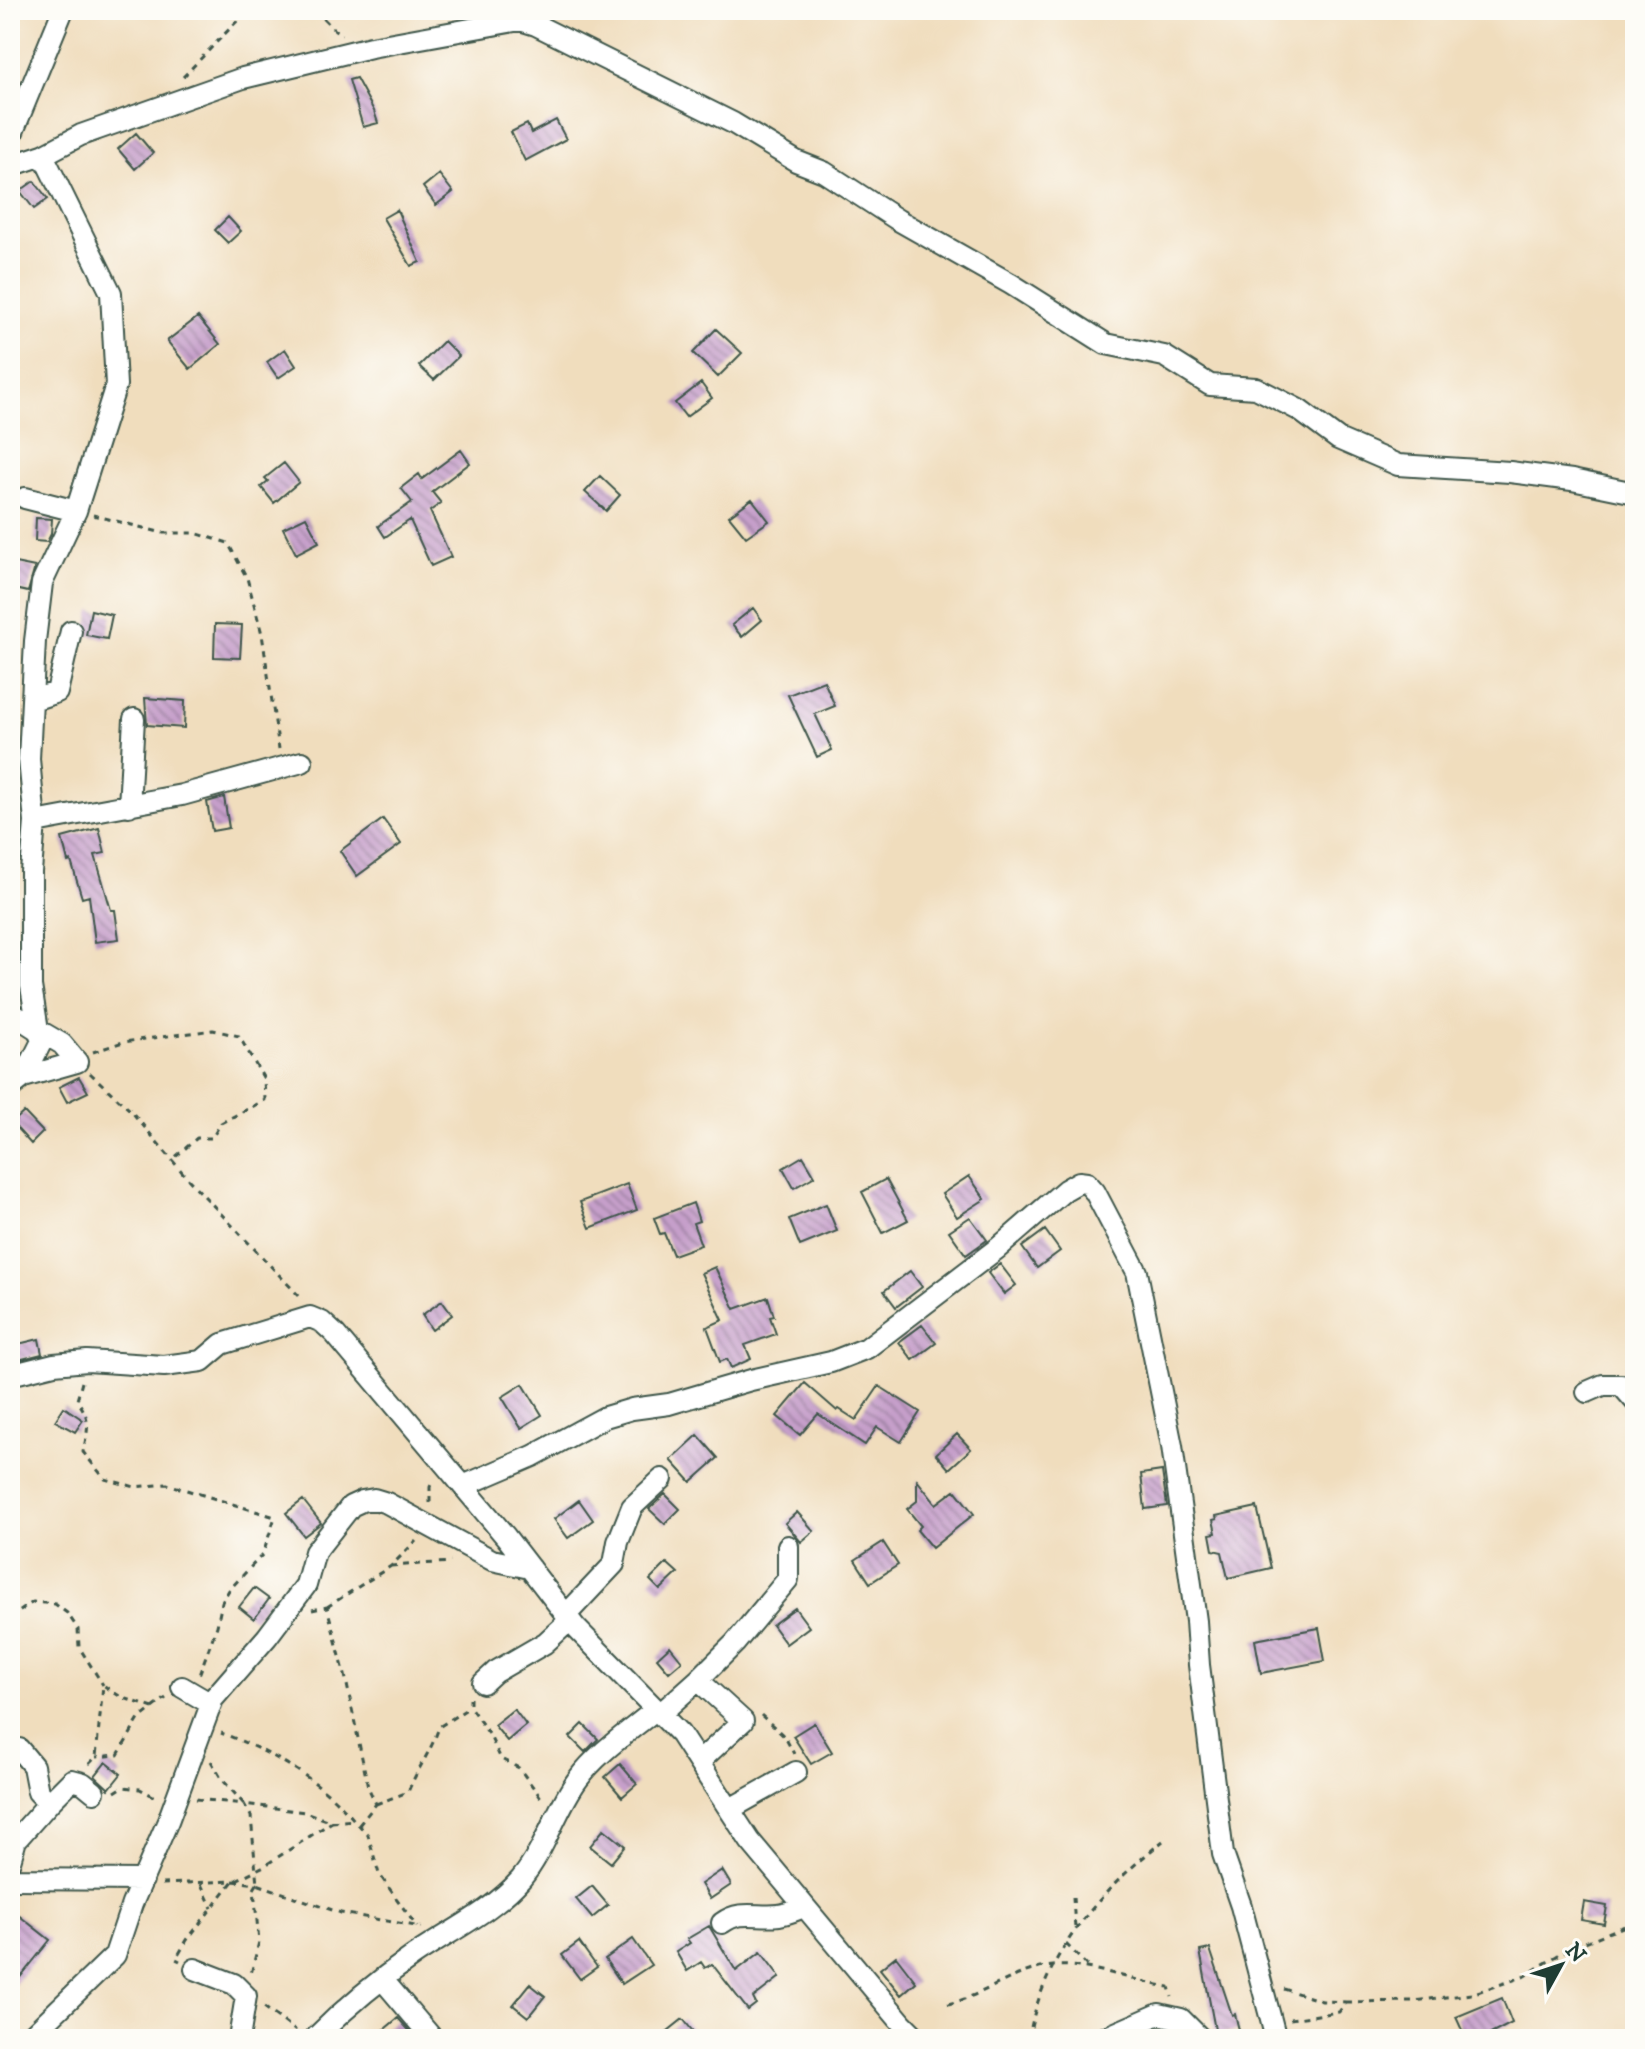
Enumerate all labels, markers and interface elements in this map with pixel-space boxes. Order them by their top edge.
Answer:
north arrow [1521,1925,1601,2005]
text: N [1559,1938,1591,1969]

